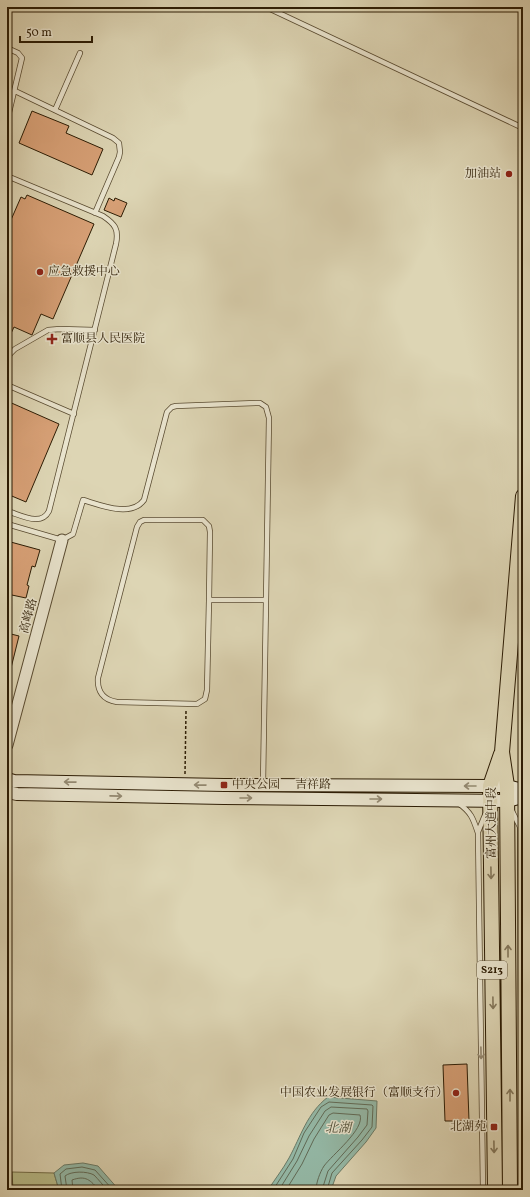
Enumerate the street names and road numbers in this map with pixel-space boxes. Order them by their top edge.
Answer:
street label: 高峰路 [17,597,41,635]
street label: 吉祥路 [295,777,331,793]
street label: 富州大道中段 [484,787,500,859]
road number: S213 [477,961,507,979]

